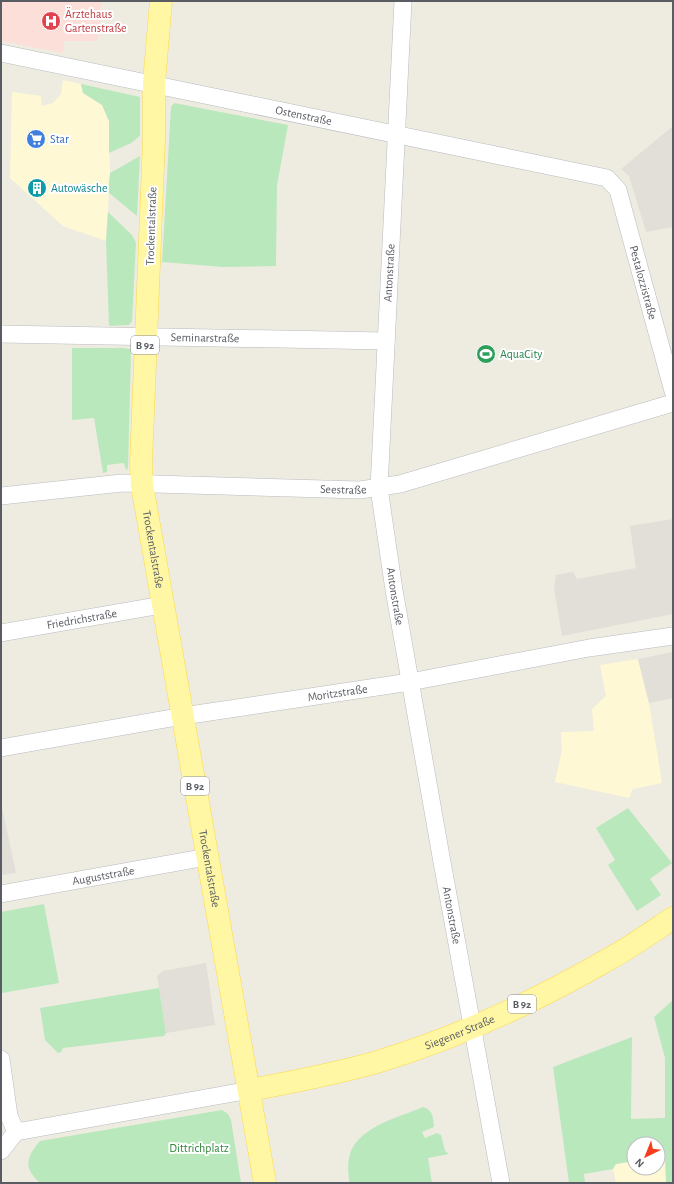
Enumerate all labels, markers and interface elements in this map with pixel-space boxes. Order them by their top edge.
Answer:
place label: Ärztehaus Gartenstraße [65,7,127,34]
hospital icon: Ärztehaus Gartenstraße [40,10,62,32]
street label: Ostenstraße [274,104,333,127]
supermarket icon: Star [25,128,47,150]
place label: Star [50,133,69,145]
building icon: Autowäsche [26,177,48,199]
place label: Autowäsche [51,182,107,194]
street label: Trockentalstraße [144,187,158,265]
street label: Antonstraße [381,244,397,302]
street label: Pestalozzistraße [627,244,659,321]
street label: Seminarstraße [170,331,239,344]
road number: B 92 [131,336,159,354]
sports icon: AquaCity [475,343,497,365]
place label: AquaCity [500,348,542,361]
street label: Seestraße [320,483,367,496]
street label: Trockentalstraße [141,510,166,589]
street label: Antonstraße [385,566,406,626]
street label: Friedrichstraße [46,607,118,631]
street label: Moritzstraße [307,682,368,703]
road number: B 92 [181,777,209,795]
street label: Trockentalstraße [197,829,222,908]
street label: Auguststraße [71,864,135,887]
street label: Antonstraße [441,885,463,945]
road number: B 92 [508,995,536,1013]
street label: Siegener Straße [423,1013,496,1052]
north arrow [626,1136,666,1176]
park label: Dittrichplatz [169,1142,229,1154]
text: N [633,1156,646,1170]

